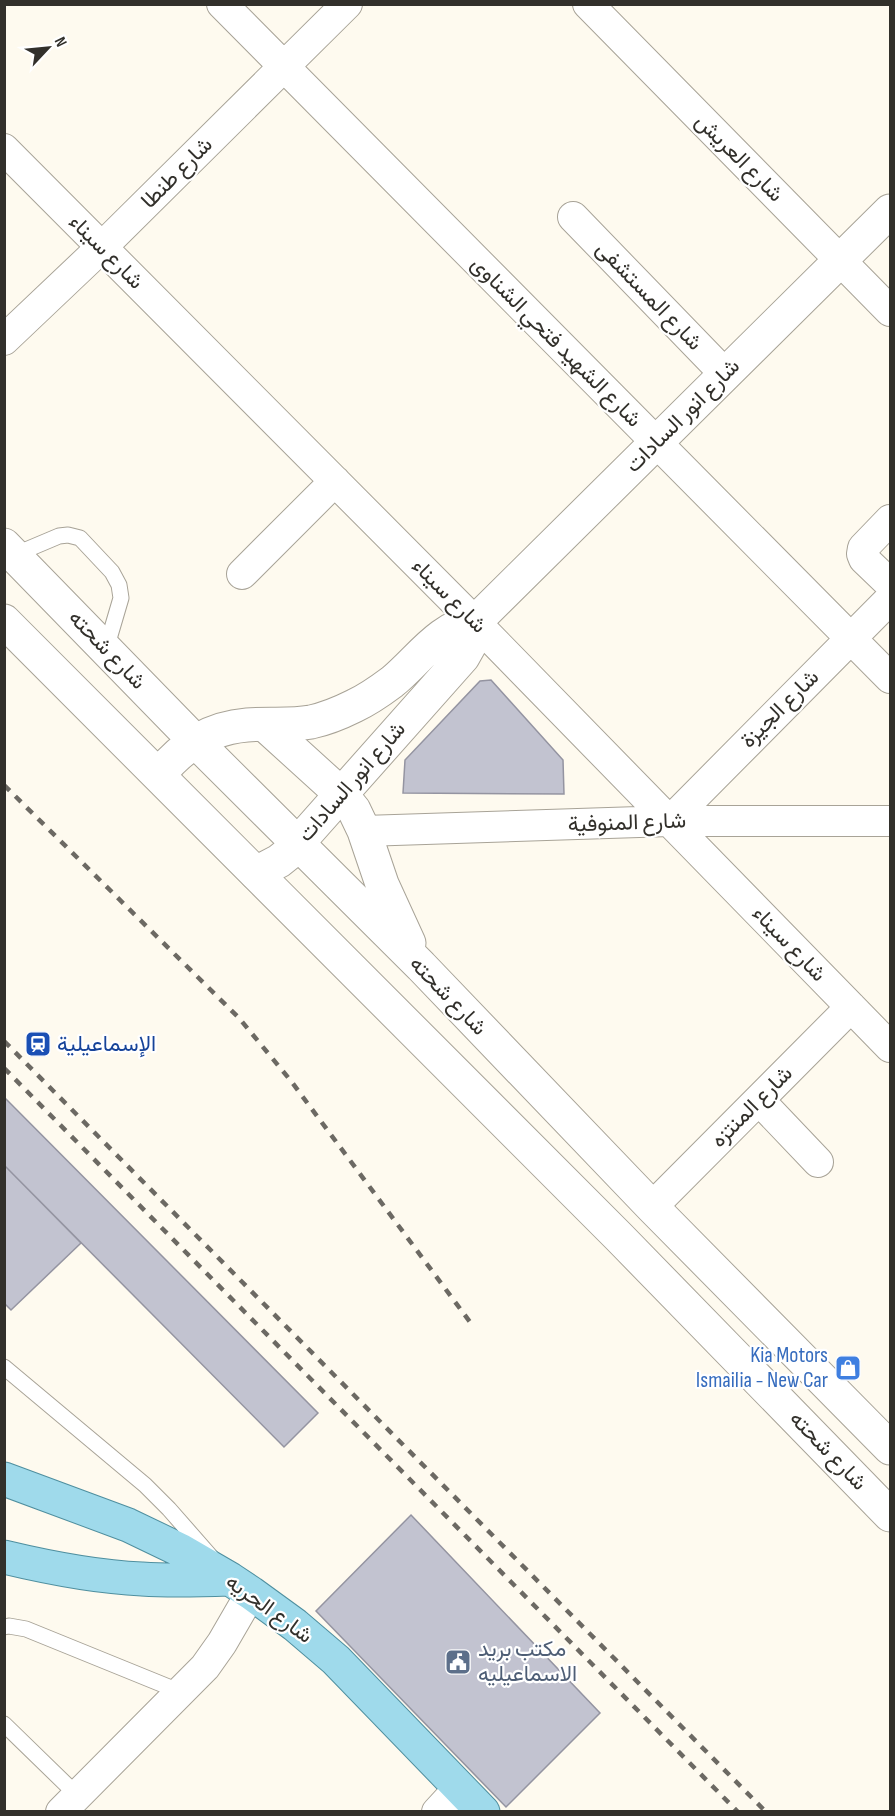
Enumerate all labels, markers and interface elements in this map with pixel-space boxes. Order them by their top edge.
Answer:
north arrow [18,18,78,78]
text: N [50,34,71,50]
street label: شارع العريش [689,108,789,208]
street label: شارع طنطا [136,132,218,214]
street label: شارع سيناء [63,209,149,295]
street label: شارع المستشفى [590,236,708,356]
street label: شارع الشهيد فتحي الشناوى [462,251,647,436]
street label: شارع انور السادات [620,353,746,479]
street label: شارع سيناء [406,553,492,639]
street label: شارع شحته [63,605,151,695]
street label: شارع الجيزة [735,664,825,754]
street label: شارع انور السادات [292,716,412,848]
street label: شارع المنوفية [567,807,687,839]
street label: شارع سيناء [746,900,832,988]
street label: شارع شحته [404,951,492,1041]
station icon: الإسماعيلية [23,1029,53,1059]
place label: الإسماعيلية [57,1031,156,1058]
street label: شارع المنتزه [705,1060,799,1154]
place label: Kia Motors Ismailia - New Car [696,1342,828,1394]
shop icon: Kia Motors Ismailia - New Car [833,1353,863,1383]
street label: شارع شحته [784,1406,872,1496]
street label: شارع الحريه [220,1568,318,1650]
place label: مكتب بريد الاسماعيليه [478,1636,577,1688]
public building icon: مكتب بريد الاسماعيليه [443,1647,473,1677]

